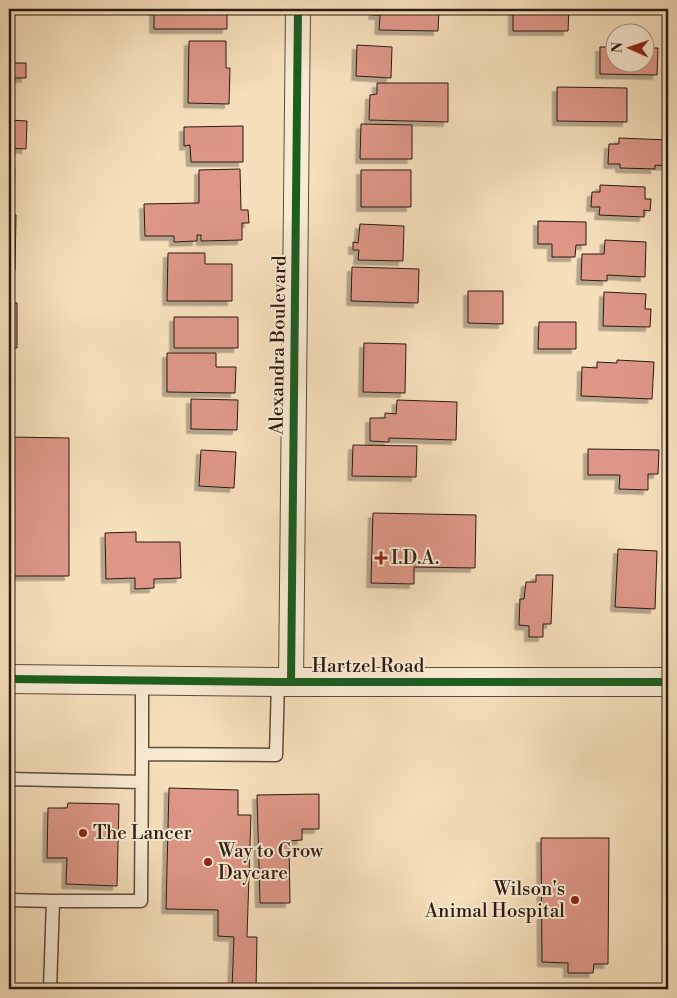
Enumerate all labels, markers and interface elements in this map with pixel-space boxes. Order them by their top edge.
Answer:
north arrow [604,22,654,72]
text: N [609,42,627,53]
street label: Alexandra Boulevard [264,255,292,436]
place label: I.D.A. [391,546,439,570]
marker: I.D.A. [375,552,387,564]
street label: Hartzel Road [312,654,425,678]
place label: The Lancer [93,821,192,845]
marker: The Lancer [77,827,89,839]
place label: Way to Grow Daycare [217,839,324,885]
marker: Way to Grow Daycare [202,856,214,868]
place label: Wilson's Animal Hospital [424,877,565,923]
marker: Wilson's Animal Hospital [569,894,581,906]

